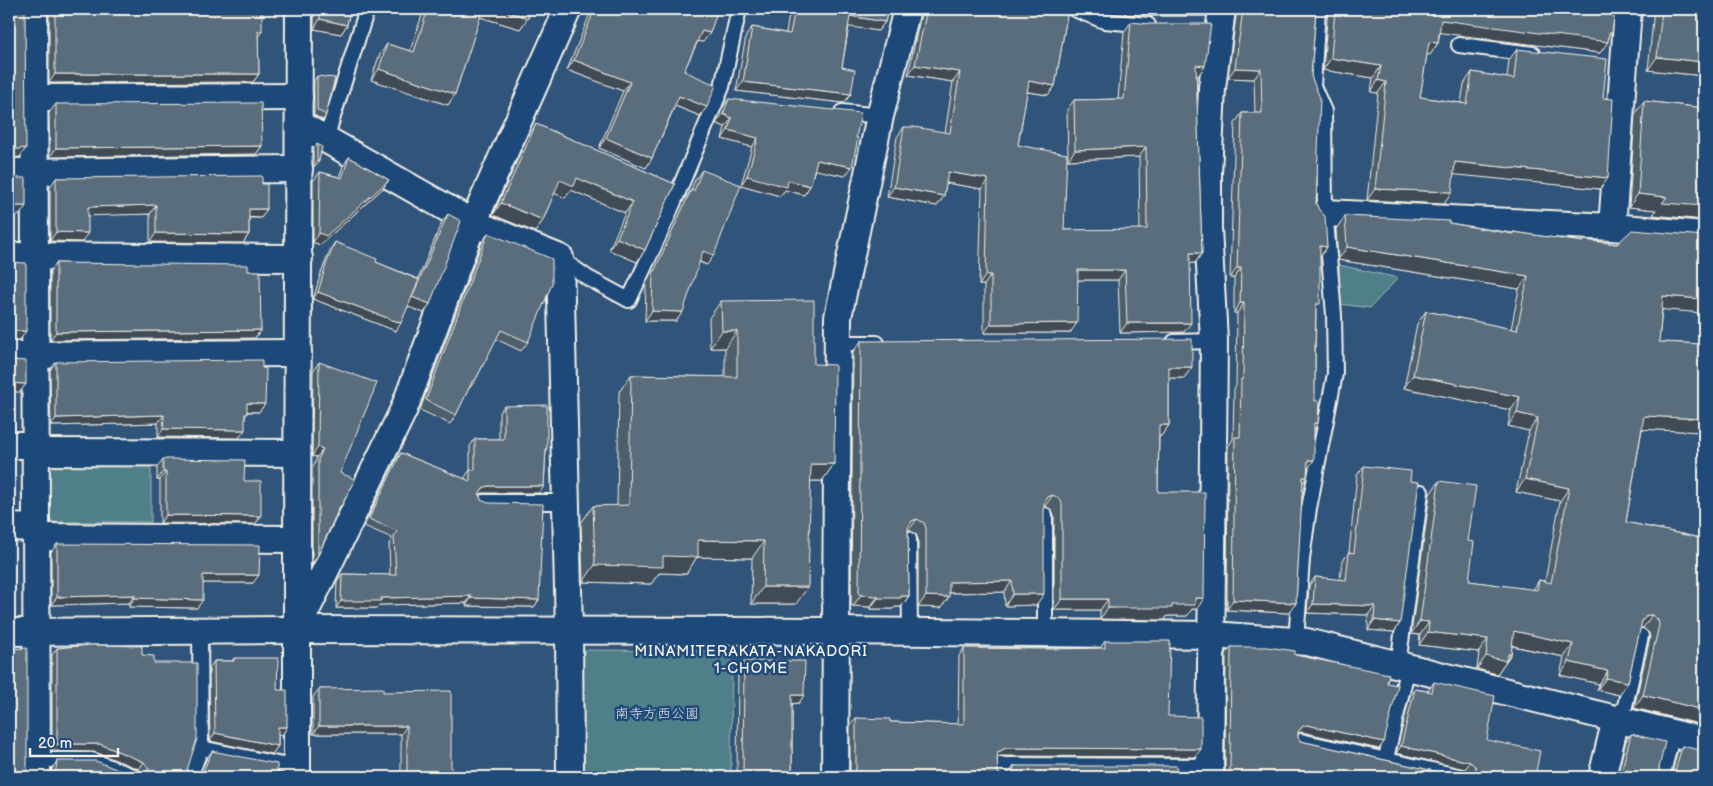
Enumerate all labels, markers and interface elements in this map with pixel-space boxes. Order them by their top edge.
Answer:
district label: MINAMITERAKATA-NAKADORI 1-CHOME [634,642,868,678]
park label: 南寺方西公園 [615,705,699,722]
scale bar [30,726,118,758]
text: 20 m [38,734,72,753]

